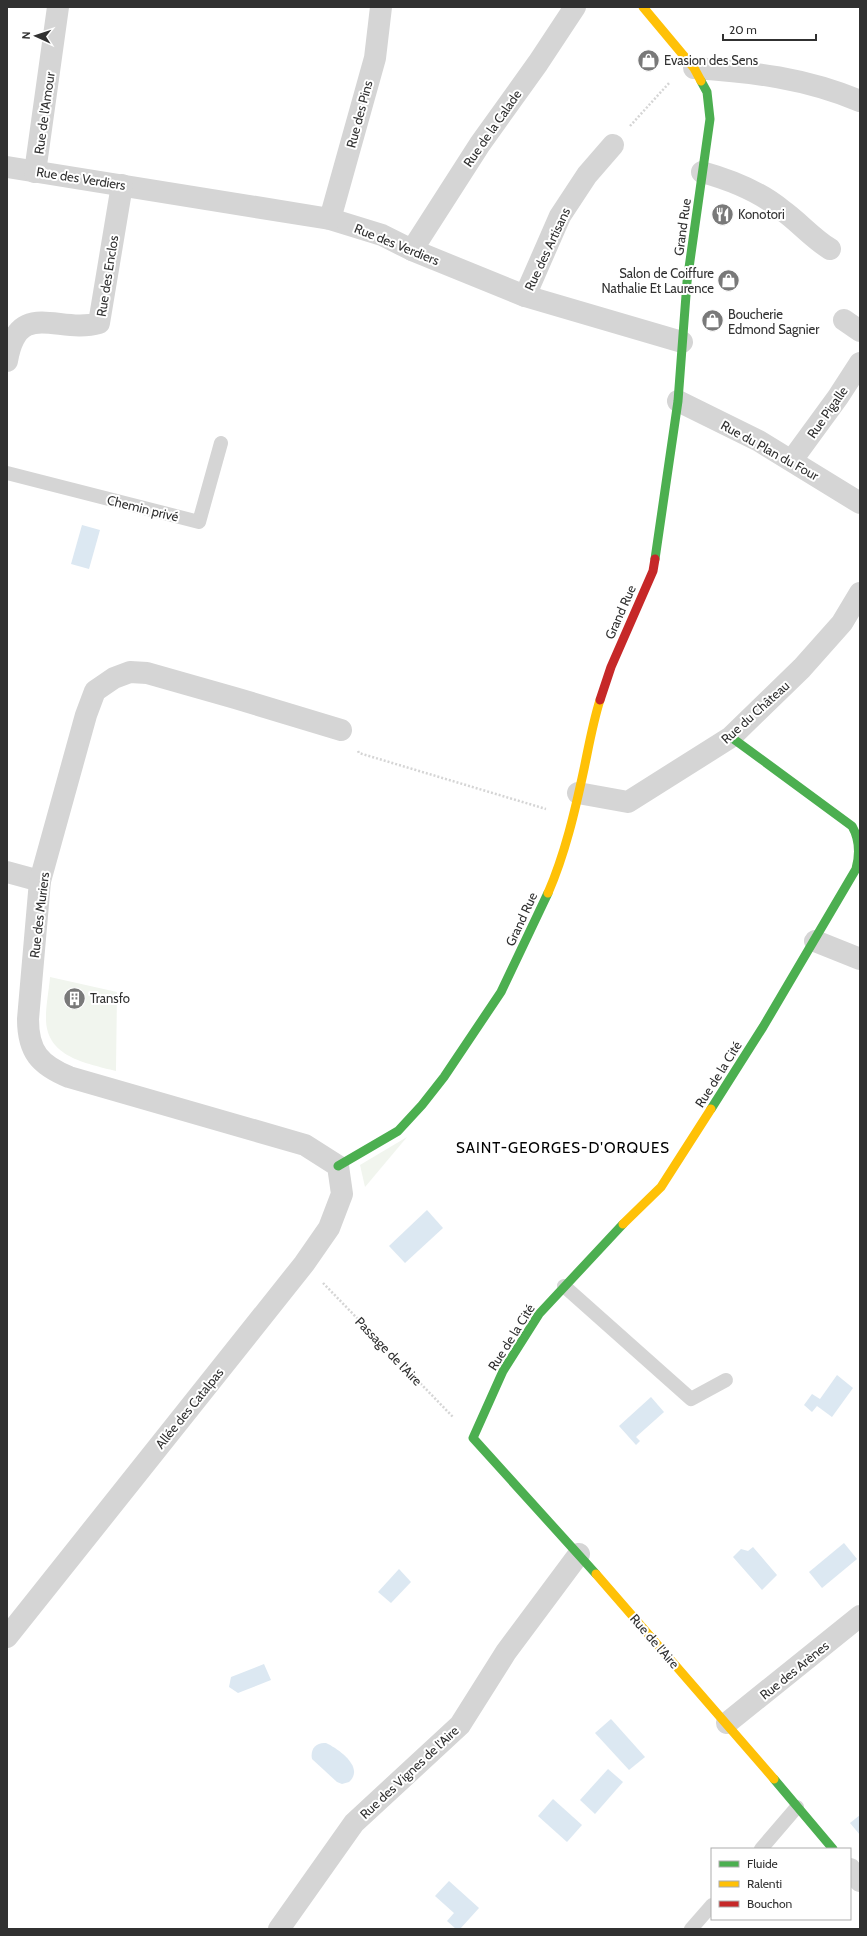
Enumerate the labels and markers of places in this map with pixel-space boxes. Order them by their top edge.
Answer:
shop icon: Evasion des Sens [636,47,662,73]
place label: Evasion des Sens [664,52,759,68]
restaurant icon: Konotori [709,201,735,227]
place label: Konotori [738,206,785,222]
place label: Salon de Coiffure Nathalie Et Laurence [602,265,714,296]
shop icon: Salon de Coiffure Nathalie Et Laurence [716,267,742,293]
place label: Boucherie Edmond Sagnier [728,306,820,337]
shop icon: Boucherie Edmond Sagnier [699,308,725,334]
building icon: Transfo [61,985,87,1011]
place label: Transfo [90,990,130,1006]

